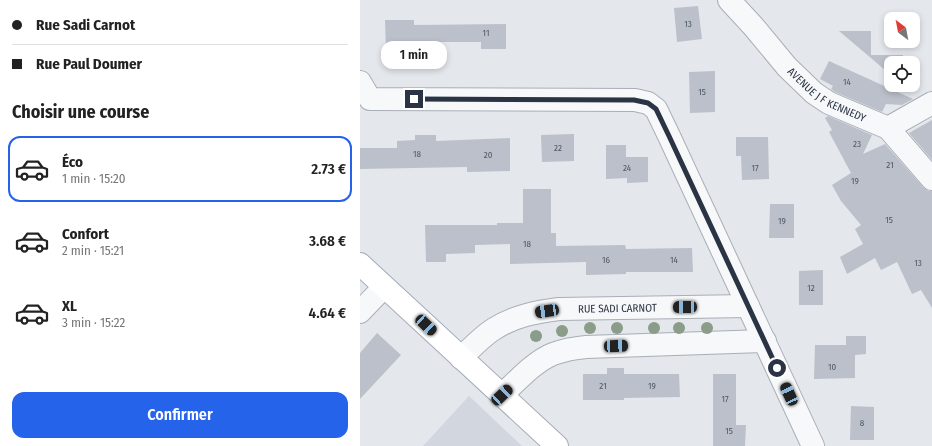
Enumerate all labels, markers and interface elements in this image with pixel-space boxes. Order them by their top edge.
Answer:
north arrow [884,12,920,48]
map controls [884,12,920,92]
text: Rue Sadi Carnot [36,16,135,34]
house number: 13 [684,19,692,29]
house number: 11 [483,28,489,38]
callout: 1 min [381,41,447,69]
text: 1 min [400,47,428,62]
text: Rue Paul Doumer [36,55,142,73]
button: locate [884,56,920,92]
street label: AVENUE J F KENNEDY [785,65,868,125]
house number: 14 [843,77,852,87]
house number: 15 [698,87,706,97]
route end [405,90,423,108]
text: Choisir une course [12,101,149,123]
house number: 23 [853,139,861,149]
house number: 22 [554,143,562,153]
house number: 18 [413,149,422,159]
house number: 20 [484,150,493,160]
icon: car [14,151,50,187]
text: Éco [62,153,83,171]
text: 2.73 € [311,160,346,178]
house number: 21 [886,160,894,170]
house number: 24 [623,163,632,173]
house number: 17 [751,163,759,173]
text: 1 min · 15:20 [62,171,125,186]
house number: 19 [851,176,859,186]
house number: 15 [885,215,893,225]
house number: 19 [778,216,786,226]
icon: car [14,223,50,259]
text: Confort [62,225,109,243]
text: 3.68 € [309,232,346,250]
house number: 18 [523,239,532,249]
text: 2 min · 15:21 [62,243,124,258]
house number: 16 [602,255,611,265]
house number: 14 [670,255,679,265]
house number: 13 [914,258,922,268]
house number: 12 [807,283,815,293]
icon: car [14,295,50,331]
text: XL [62,297,77,315]
street label: RUE SADI CARNOT [578,301,658,316]
car [673,301,697,313]
car [534,303,560,319]
text: 4.64 € [309,304,346,322]
car [413,312,439,338]
text: 3 min · 15:22 [62,315,125,330]
car [604,340,628,352]
route start [768,359,786,377]
house number: 10 [828,362,836,372]
house number: 21 [599,381,607,391]
house number: 19 [648,381,656,391]
car [778,381,800,407]
car [489,382,515,408]
button: Confirmer [12,392,348,438]
house number: 17 [721,394,729,404]
house number: 8 [860,418,865,428]
house number: 15 [725,426,733,436]

